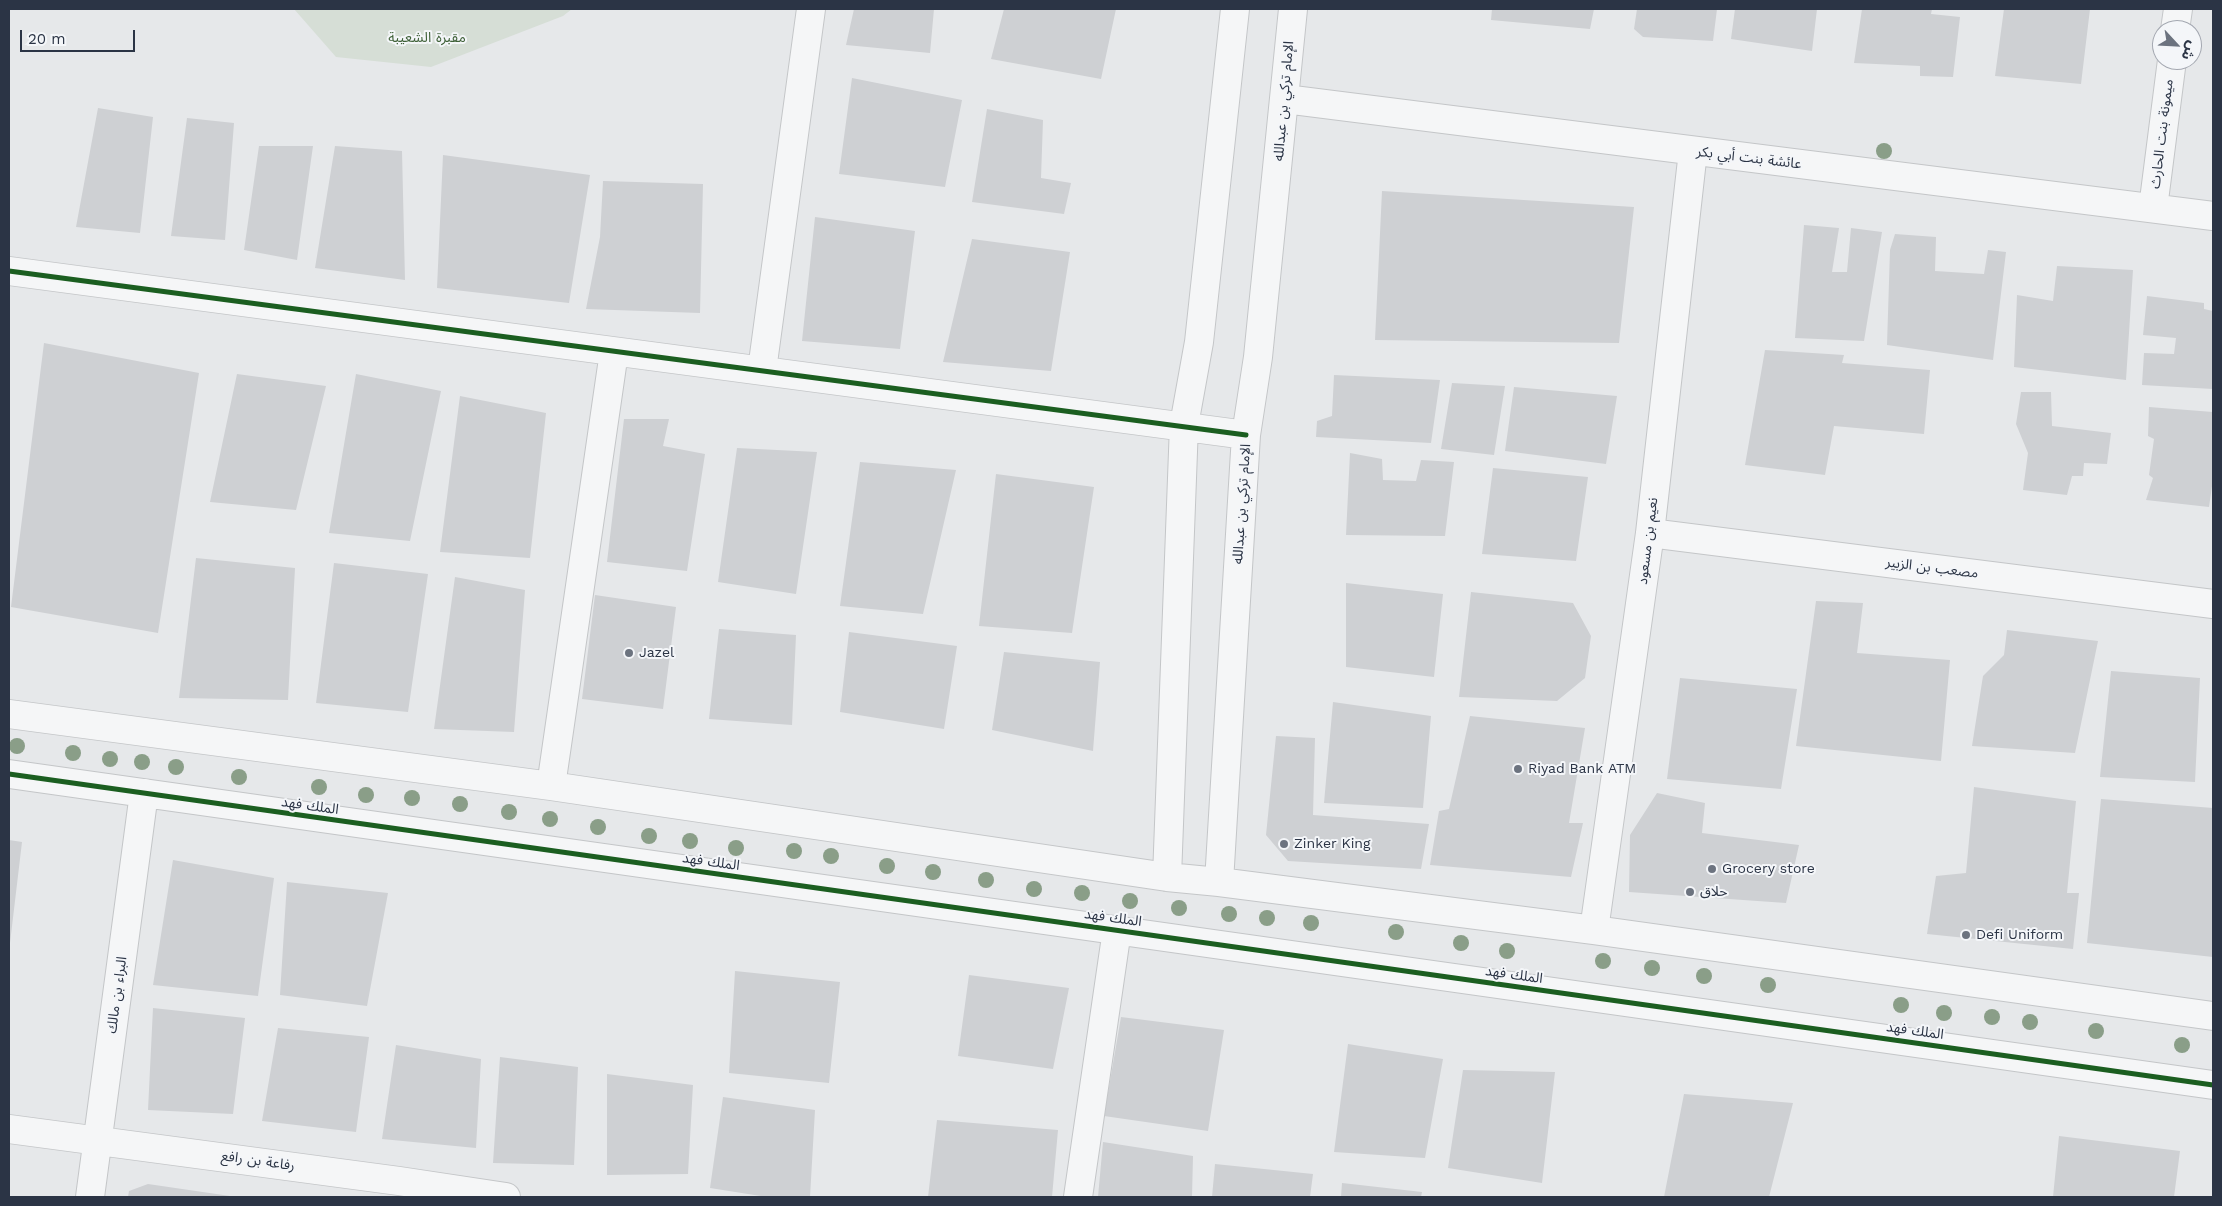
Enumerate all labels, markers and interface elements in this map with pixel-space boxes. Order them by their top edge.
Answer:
scale bar [22,20,138,52]
north arrow [2152,20,2202,70]
text: 20 m [28,30,66,48]
park label: مقبرة الشعيبة [388,30,466,46]
text: ش [2178,39,2201,63]
street label: الإمام تركي بن عبدالله [1270,40,1298,162]
street label: ميمونة بنت الحارث [2147,78,2177,190]
street label: عائشة بنت أبي بكر [1696,143,1802,173]
street label: الإمام تركي بن عبدالله [1229,443,1255,565]
street label: نعيم بن مسعود [1634,497,1662,585]
street label: مصعب بن الزبير [1885,554,1979,582]
place label: Jazel [639,645,674,661]
marker: Jazel [623,647,635,659]
place label: Riyad Bank ATM [1528,761,1636,777]
marker: Riyad Bank ATM [1512,763,1524,775]
street label: الملك فهد [280,794,340,818]
place label: Zinker King [1294,836,1370,852]
marker: Zinker King [1278,838,1290,850]
street label: الملك فهد [681,850,741,874]
place label: Grocery store [1722,861,1815,877]
marker: Grocery store [1706,863,1718,875]
place label: حلاق [1700,884,1727,900]
marker: حلاق [1684,886,1696,898]
street label: الملك فهد [1083,906,1143,930]
place label: Defi Uniform [1976,927,2063,943]
marker: Defi Uniform [1960,929,1972,941]
street label: البراء بن مالك [103,955,131,1035]
street label: الملك فهد [1484,963,1544,987]
street label: الملك فهد [1885,1019,1945,1043]
street label: رفاعة بن رافع [220,1148,296,1174]

